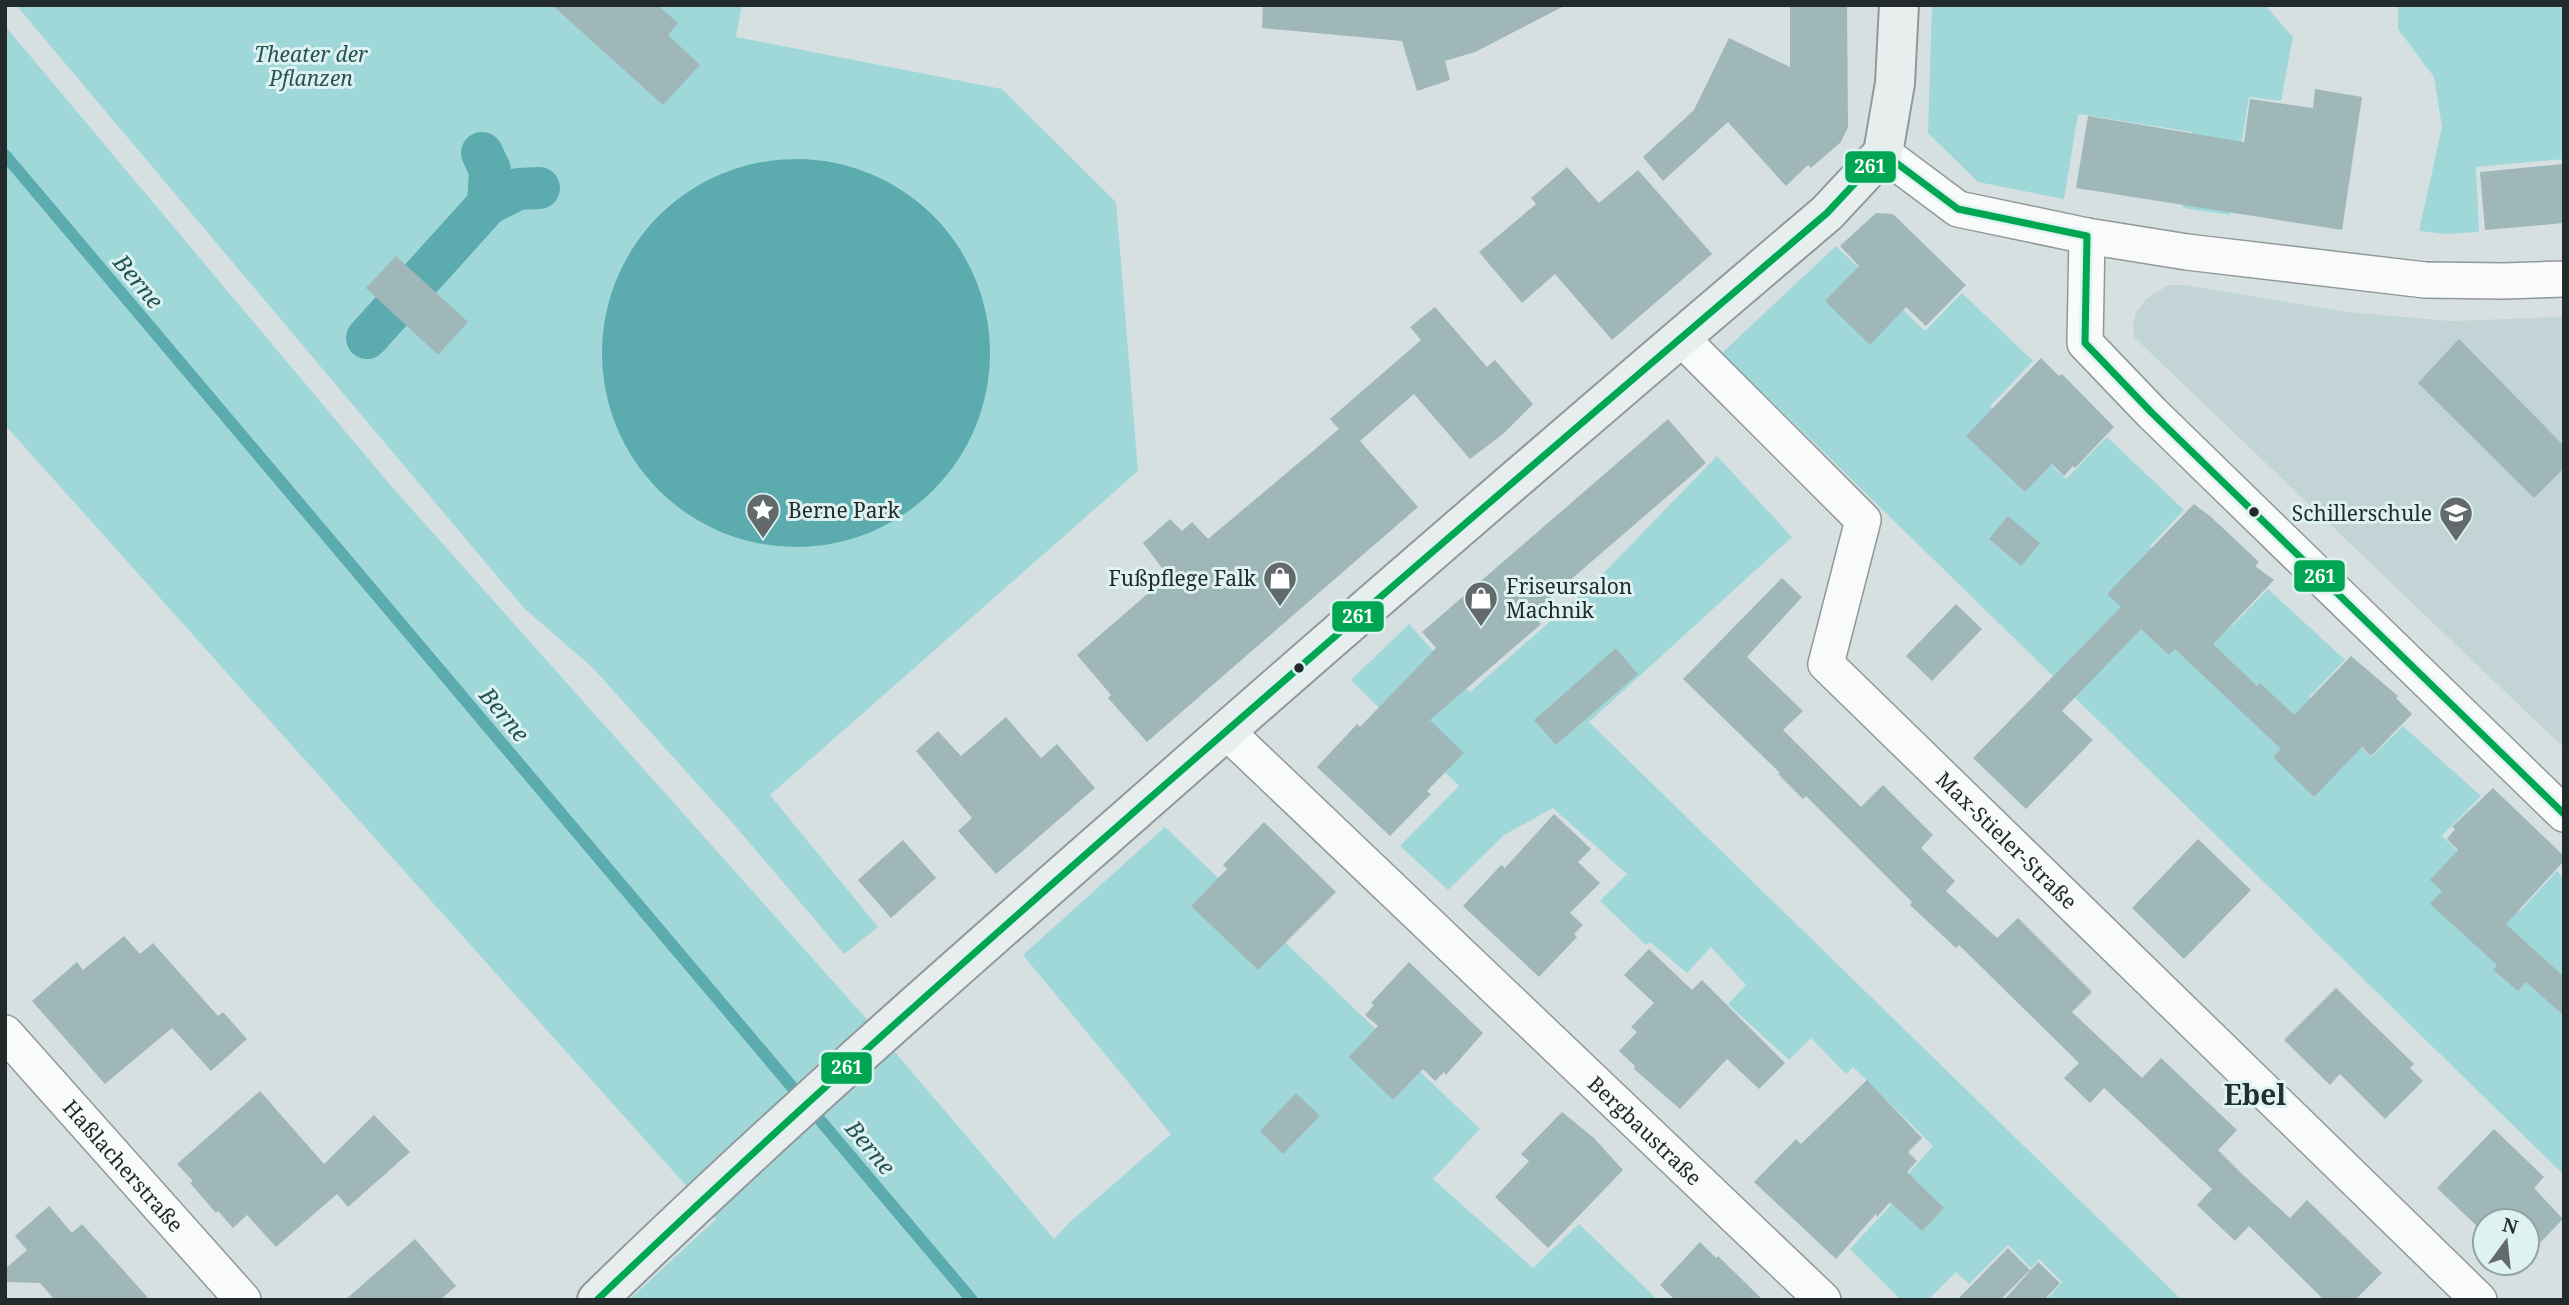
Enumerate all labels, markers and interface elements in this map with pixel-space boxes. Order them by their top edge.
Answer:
park label: Theater der Pflanzen [254,40,368,92]
line badge: 261 [1844,150,1897,184]
text: 261 [1854,153,1886,179]
water label: Berne [106,246,171,315]
place icon: Berne Park [744,491,782,540]
school or university icon: Schillerschule [2437,494,2475,543]
place label: Berne Park [788,496,900,524]
place label: Schillerschule [2292,499,2432,527]
unlabelled marker [2247,505,2261,519]
shop icon: Fußpflege Falk [1261,559,1299,608]
line badge: 261 [2293,559,2346,593]
text: 261 [2304,563,2336,589]
place label: Fußpflege Falk [1108,564,1257,592]
place label: Friseursalon Machnik [1506,572,1632,624]
shop icon: Friseursalon Machnik [1462,579,1500,628]
line badge: 261 [1331,600,1385,633]
text: 261 [1342,603,1374,629]
unlabelled marker [1292,661,1306,675]
water label: Berne [472,679,537,748]
street label: Max-Stieler-Straße [1930,765,2083,915]
line badge: 261 [820,1051,873,1085]
text: 261 [831,1054,863,1080]
street label: Bergbaustraße [1582,1070,1708,1191]
district label: Ebel [2224,1075,2286,1113]
street label: Haßlacherstraße [57,1094,190,1238]
water label: Berne [838,1112,903,1181]
north arrow [2471,1207,2541,1277]
text: N [2500,1211,2521,1240]

